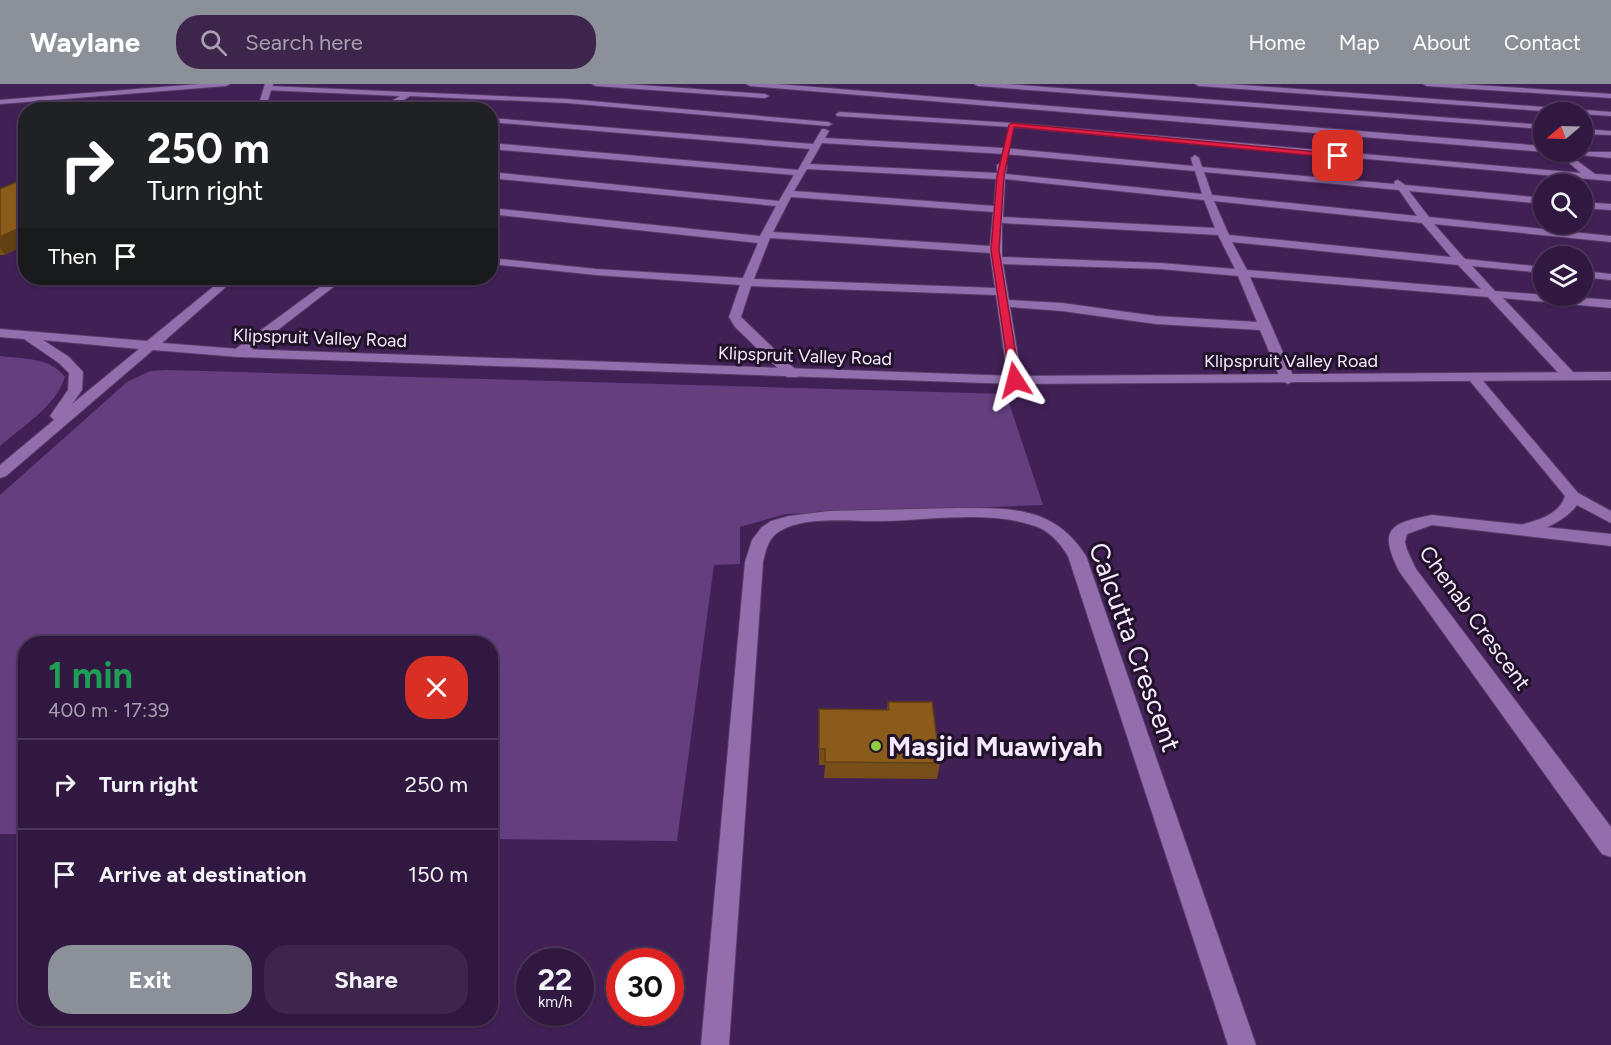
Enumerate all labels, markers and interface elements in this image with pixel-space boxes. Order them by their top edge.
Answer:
search box [176,15,596,69]
text: Waylane [30,25,140,59]
icon: search [197,26,230,59]
text: Search here [245,29,363,56]
text: Home [1249,30,1306,55]
text: Map [1339,30,1380,55]
text: About [1413,30,1471,55]
text: Contact [1504,30,1581,55]
north arrow [1533,102,1593,162]
map controls [1533,102,1593,306]
text: 250 m [147,123,270,174]
icon: right [48,126,126,204]
pin [1312,130,1363,181]
icon: arrive [1321,139,1354,172]
text: Turn right [147,174,263,207]
button: search [1533,174,1593,234]
icon: arrive [109,240,142,273]
text: Then [48,243,97,270]
button: layers [1533,246,1593,306]
street label: Klipspruit Valley Road [233,324,407,352]
street label: Klipspruit Valley Road [718,342,892,370]
position arrow [983,348,1047,412]
street label: Klipspruit Valley Road [1204,350,1378,372]
street label: Calcutta Crescent [1082,538,1188,756]
street label: Chenab Crescent [1414,540,1536,696]
text: 1 min [48,654,133,697]
button: close [405,656,468,719]
text: 400 m · 17:39 [48,698,169,722]
place label: Masjid Muawiyah [888,730,1103,763]
marker: Masjid Muawiyah [869,739,883,753]
icon: right [48,768,81,801]
text: Turn right [99,771,198,798]
text: 250 m [405,771,468,798]
icon: arrive [48,858,81,891]
text: Arrive at destination [99,861,307,888]
text: 150 m [408,861,468,888]
button: Exit [48,945,252,1014]
button: Share [264,945,468,1014]
speed limit sign: 30 [606,948,684,1026]
text: 22 [538,961,572,998]
text: km/h [538,993,572,1011]

